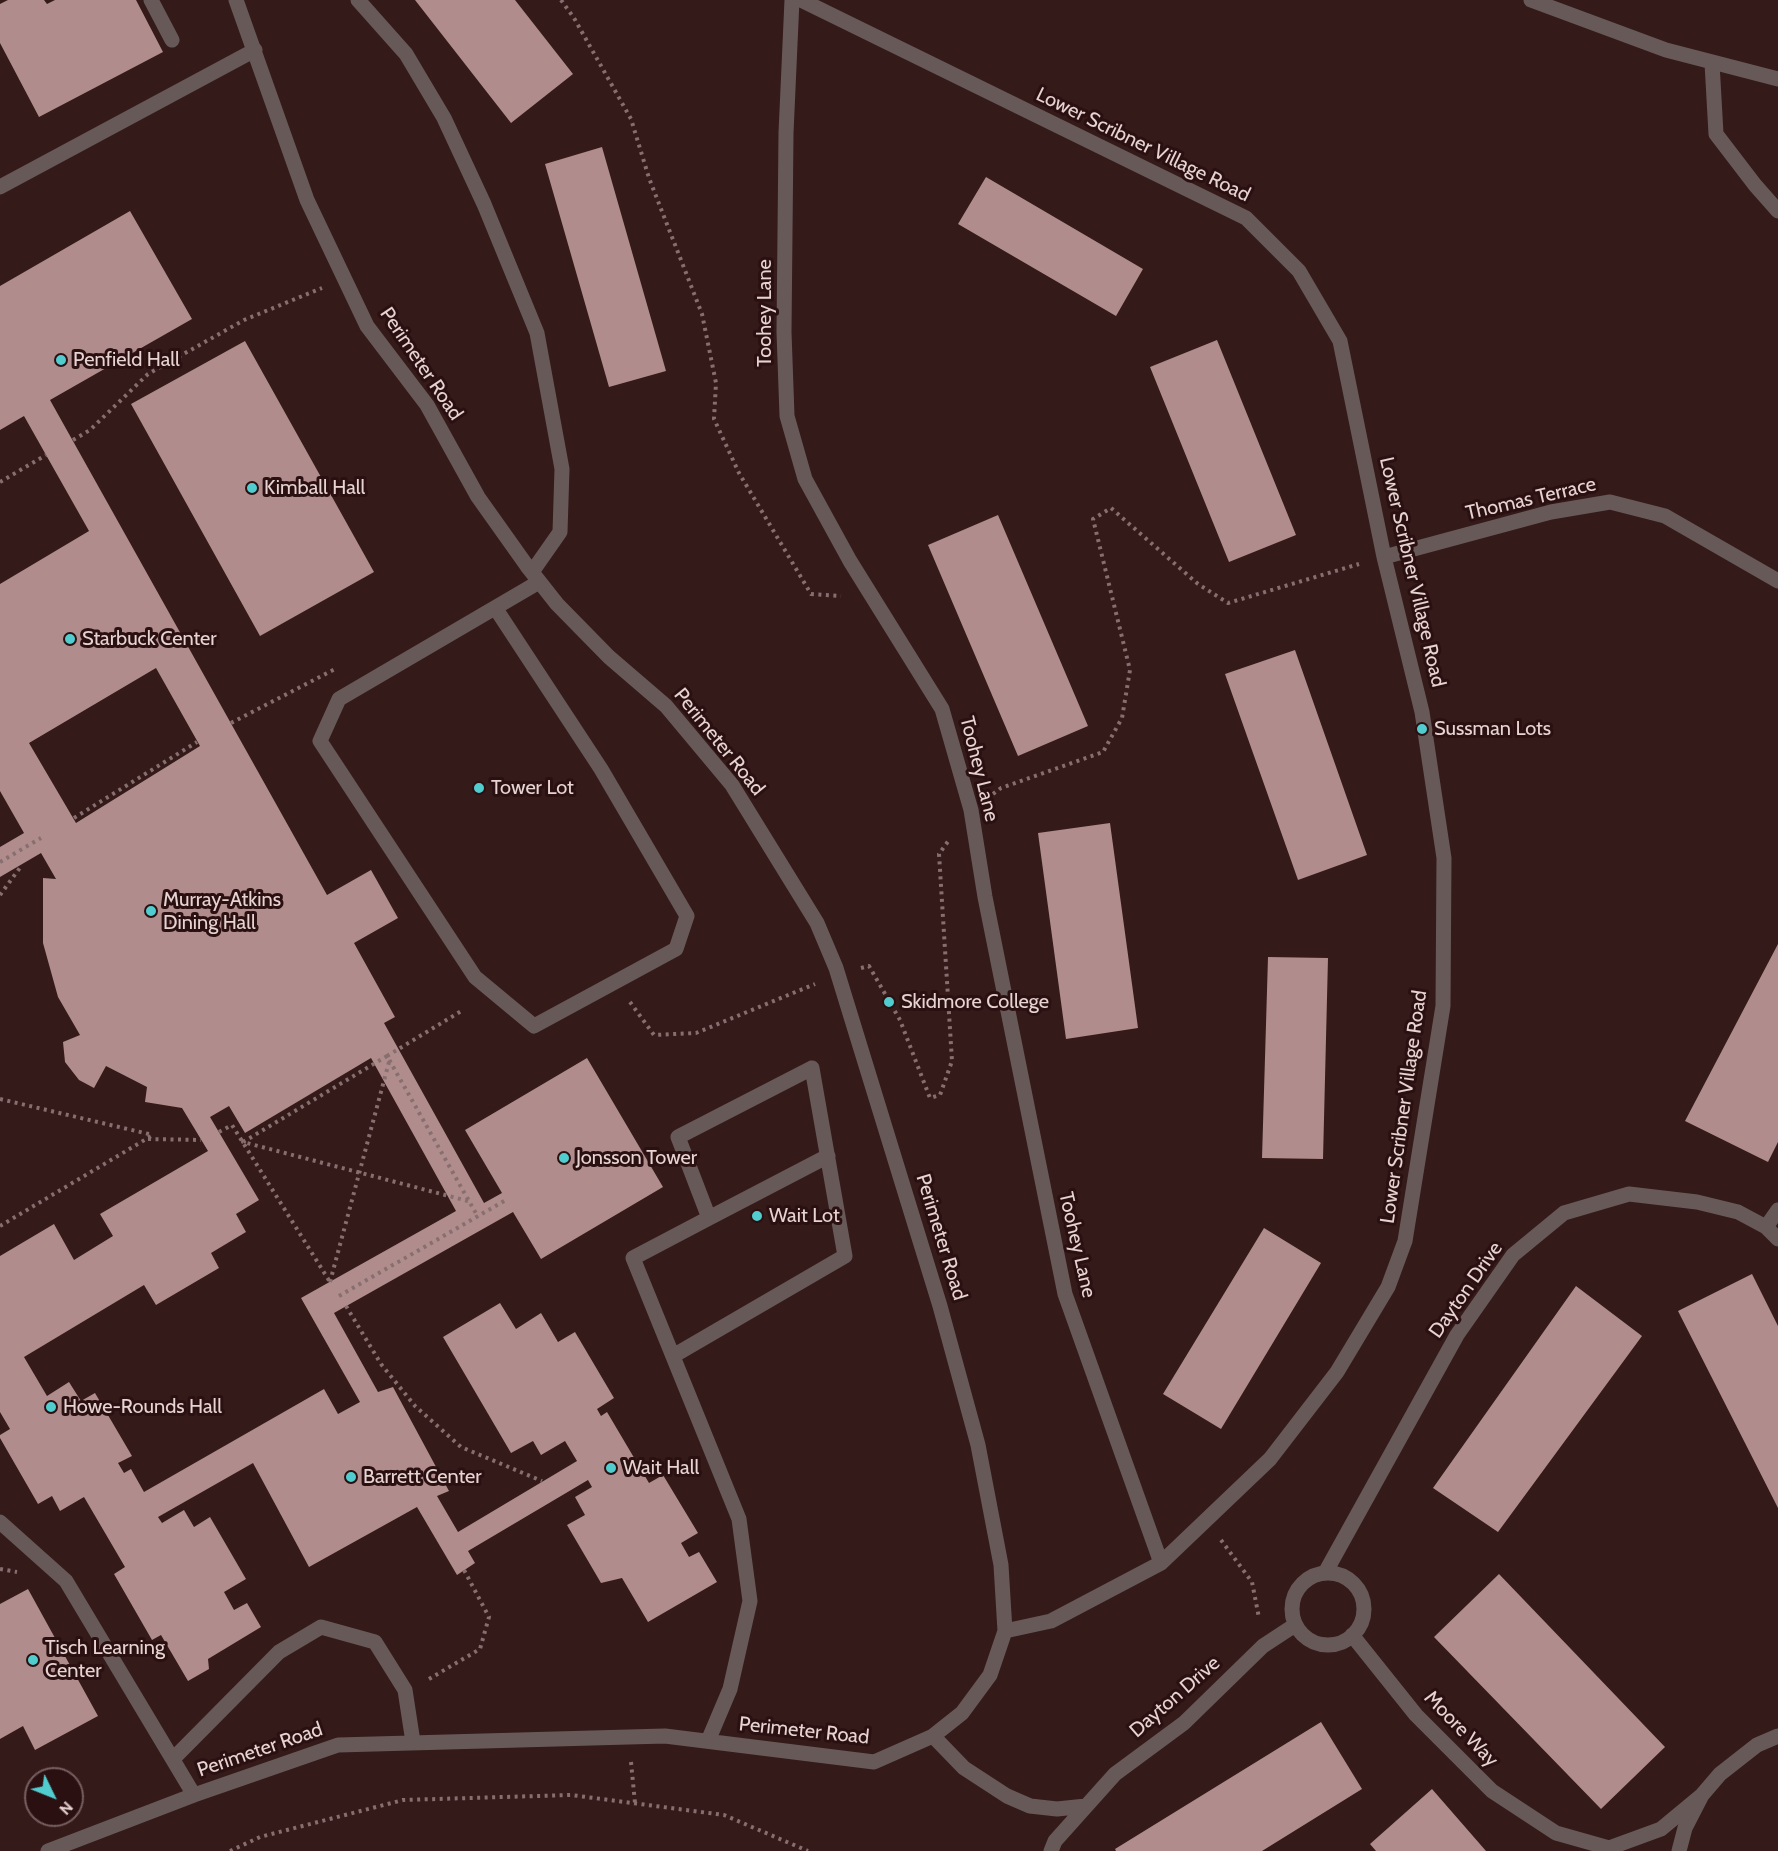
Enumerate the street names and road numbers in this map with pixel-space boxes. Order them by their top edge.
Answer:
street label: Lower Scribner Village Road [1032,83,1254,207]
street label: Toohey Lane [753,259,777,367]
street label: Perimeter Road [374,303,468,425]
street label: Lower Scribner Village Road [1374,455,1450,689]
street label: Thomas Terrace [1464,472,1598,526]
street label: Perimeter Road [668,684,770,800]
street label: Toohey Lane [954,714,1004,824]
street label: Lower Scribner Village Road [1376,989,1432,1225]
street label: Perimeter Road [910,1171,972,1303]
street label: Toohey Lane [1053,1190,1101,1300]
street label: Dayton Drive [1424,1237,1508,1343]
street label: Dayton Drive [1125,1651,1225,1743]
street label: Moore Way [1419,1686,1503,1772]
street label: Perimeter Road [738,1712,870,1750]
street label: Perimeter Road [194,1717,326,1783]

